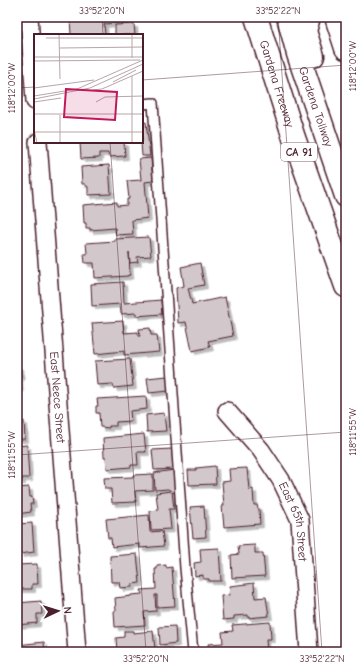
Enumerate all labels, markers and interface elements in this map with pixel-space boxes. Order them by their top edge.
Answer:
text: 33°52'20"N [79,5,125,17]
text: 33°52'22"N [256,5,301,17]
inset map [34,34,143,143]
street label: Gardena Freeway [257,39,297,130]
text: 118°12'00"W [347,41,359,91]
text: 118°12'00"W [6,63,18,113]
street label: Gardena Tollway [296,65,336,149]
road number: CA 91 [281,143,317,161]
street label: East Neece Street [47,351,68,444]
text: 118°11'55"W [347,408,359,456]
text: 118°11'55"W [6,431,18,479]
street label: East 65th Street [276,479,310,562]
north arrow [38,591,78,631]
text: N [61,606,74,614]
text: 33°52'20"N [123,653,169,665]
text: 33°52'22"N [300,653,345,665]

